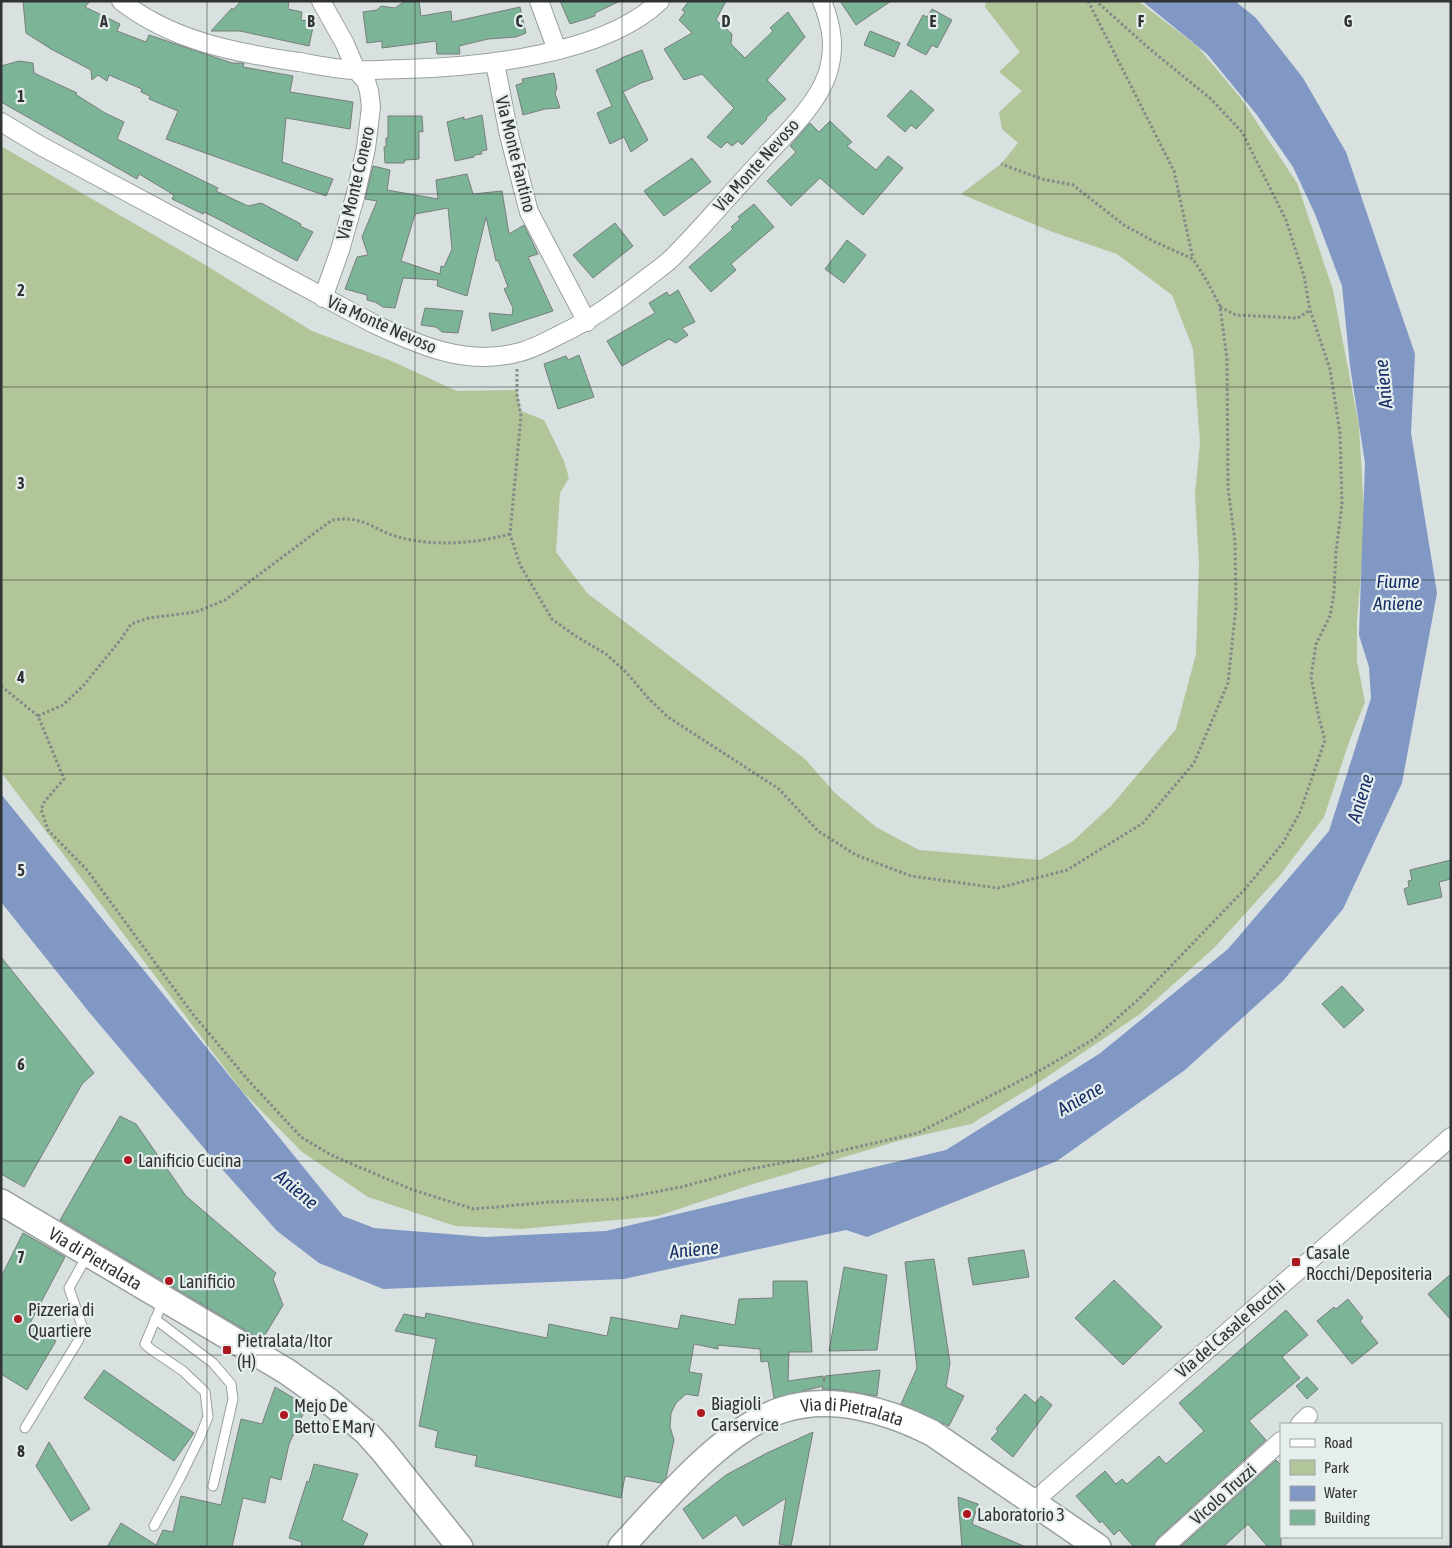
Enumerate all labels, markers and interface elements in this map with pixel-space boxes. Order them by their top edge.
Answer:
text: A [99,12,108,30]
text: B [307,12,315,30]
text: C [515,12,523,30]
text: D [722,12,731,30]
text: E [930,12,937,30]
text: F [1138,12,1145,30]
text: G [1344,12,1353,30]
text: 1 [17,87,25,105]
street label: Via Monte Fantino [491,94,541,214]
street label: Via Monte Nevoso [709,114,803,216]
street label: Via Monte Conero [332,124,378,242]
text: 2 [17,281,25,299]
street label: Via Monte Nevoso [324,290,440,358]
water label: Aniene [1369,358,1397,411]
text: 3 [17,474,25,492]
water label: Fiume Aniene [1372,570,1423,614]
text: 4 [16,668,25,686]
water label: Aniene [1342,771,1378,826]
text: 5 [17,861,25,879]
text: 6 [17,1055,25,1073]
water label: Aniene [1052,1076,1107,1120]
place label: Lanificio Cucina [138,1150,242,1171]
marker: Lanificio Cucina [122,1154,134,1166]
water label: Aniene [270,1164,323,1213]
street label: Via di Pietralata [45,1222,146,1294]
water label: Aniene [667,1235,720,1263]
place label: Casale Rocchi/Depositeria [1306,1242,1432,1284]
text: 7 [17,1248,25,1266]
marker: Casale Rocchi/Depositeria [1290,1256,1302,1268]
place label: Lanificio [179,1271,236,1292]
marker: Lanificio [163,1275,175,1287]
street label: Via del Casale Rocchi [1171,1276,1289,1382]
place label: Pizzeria di Quartiere [28,1299,95,1341]
marker: Pizzeria di Quartiere [12,1313,24,1325]
place label: Pietralata/Itor (H) [237,1330,333,1372]
marker: Pietralata/Itor (H) [221,1344,233,1356]
place label: Biagioli Carservice [711,1393,779,1435]
street label: Via di Pietralata [799,1393,907,1430]
place label: Mejo De Betto E Mary [294,1395,375,1437]
marker: Biagioli Carservice [695,1407,707,1419]
marker: Mejo De Betto E Mary [278,1409,290,1421]
legend [1280,1423,1442,1538]
text: Road [1324,1434,1353,1451]
text: 8 [17,1442,25,1460]
street label: Vicolo Truzzi [1186,1459,1260,1529]
text: Park [1324,1459,1349,1476]
text: Water [1324,1484,1357,1501]
place label: Laboratorio 3 [977,1504,1065,1525]
marker: Laboratorio 3 [961,1508,973,1520]
text: Building [1324,1509,1370,1526]

